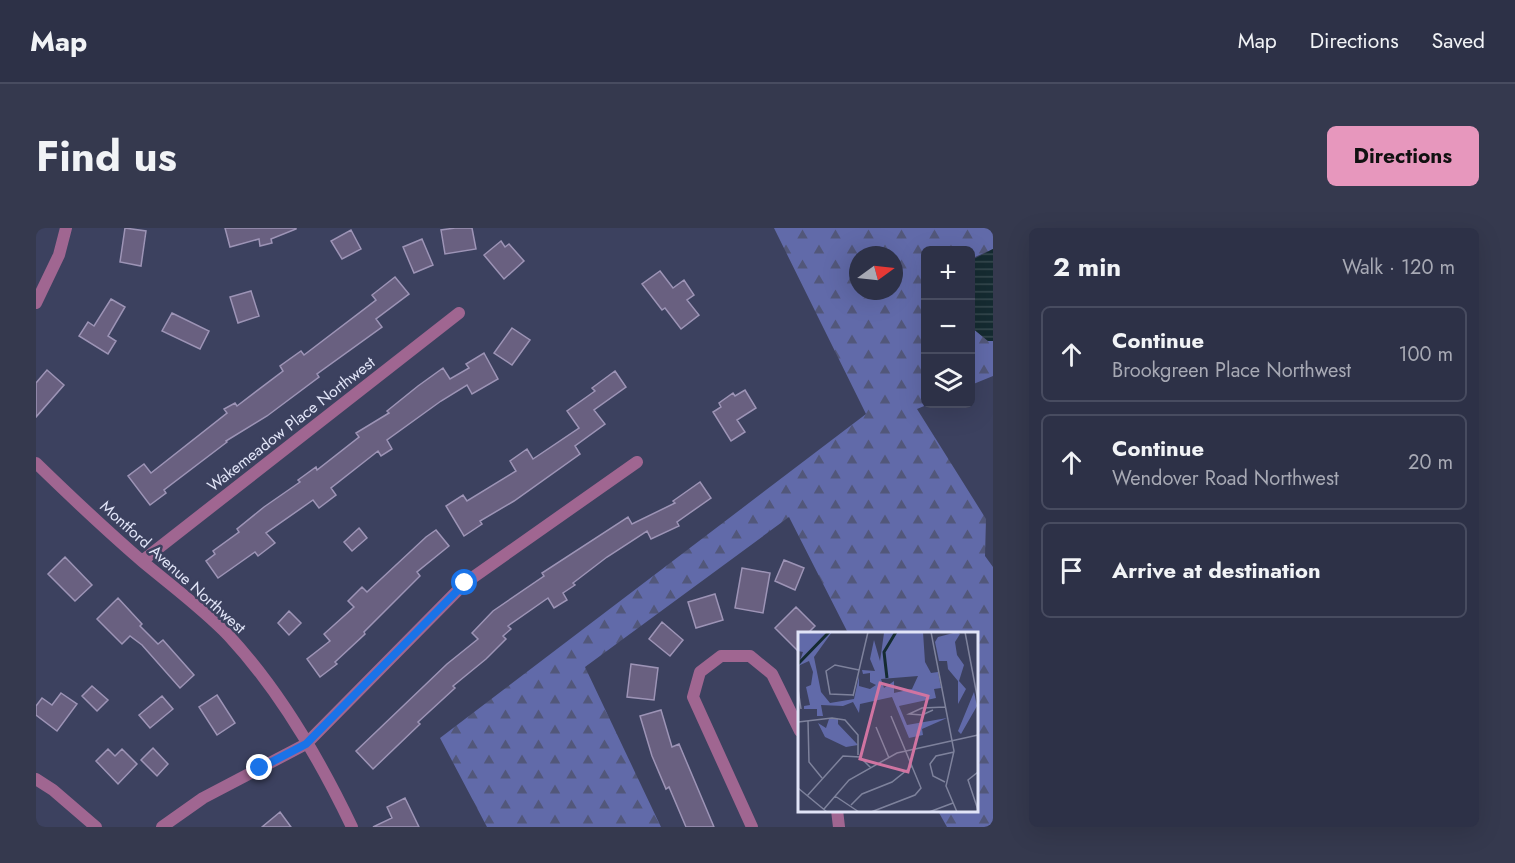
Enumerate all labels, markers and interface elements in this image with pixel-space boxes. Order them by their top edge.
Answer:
text: Map [30,21,87,62]
text: Map [1238,26,1277,56]
text: Directions [1310,26,1399,56]
text: Saved [1432,26,1485,56]
text: Find us [36,126,177,187]
button: Directions [1327,126,1479,186]
north arrow [849,246,903,300]
map controls [921,246,975,408]
button: + [921,246,975,300]
text: 2 min [1053,248,1121,286]
text: Walk · 120 m [1342,253,1455,282]
button: − [921,300,975,354]
text: Continue [1112,324,1204,356]
icon: ahead [1055,338,1088,371]
text: 100 m [1398,340,1453,369]
street label: Wakemeadow Place Northwest [202,351,380,497]
button: layers [921,354,975,408]
text: Brookgreen Place Northwest [1112,356,1351,385]
text: Continue [1112,432,1204,464]
icon: ahead [1055,446,1088,479]
text: 20 m [1408,448,1453,477]
text: Wendover Road Northwest [1112,464,1339,493]
street label: Montford Avenue Northwest [95,495,251,639]
icon: arrive [1055,554,1088,587]
text: Arrive at destination [1112,554,1321,586]
route start [451,569,477,595]
inset map [798,632,978,812]
route end [246,754,272,780]

